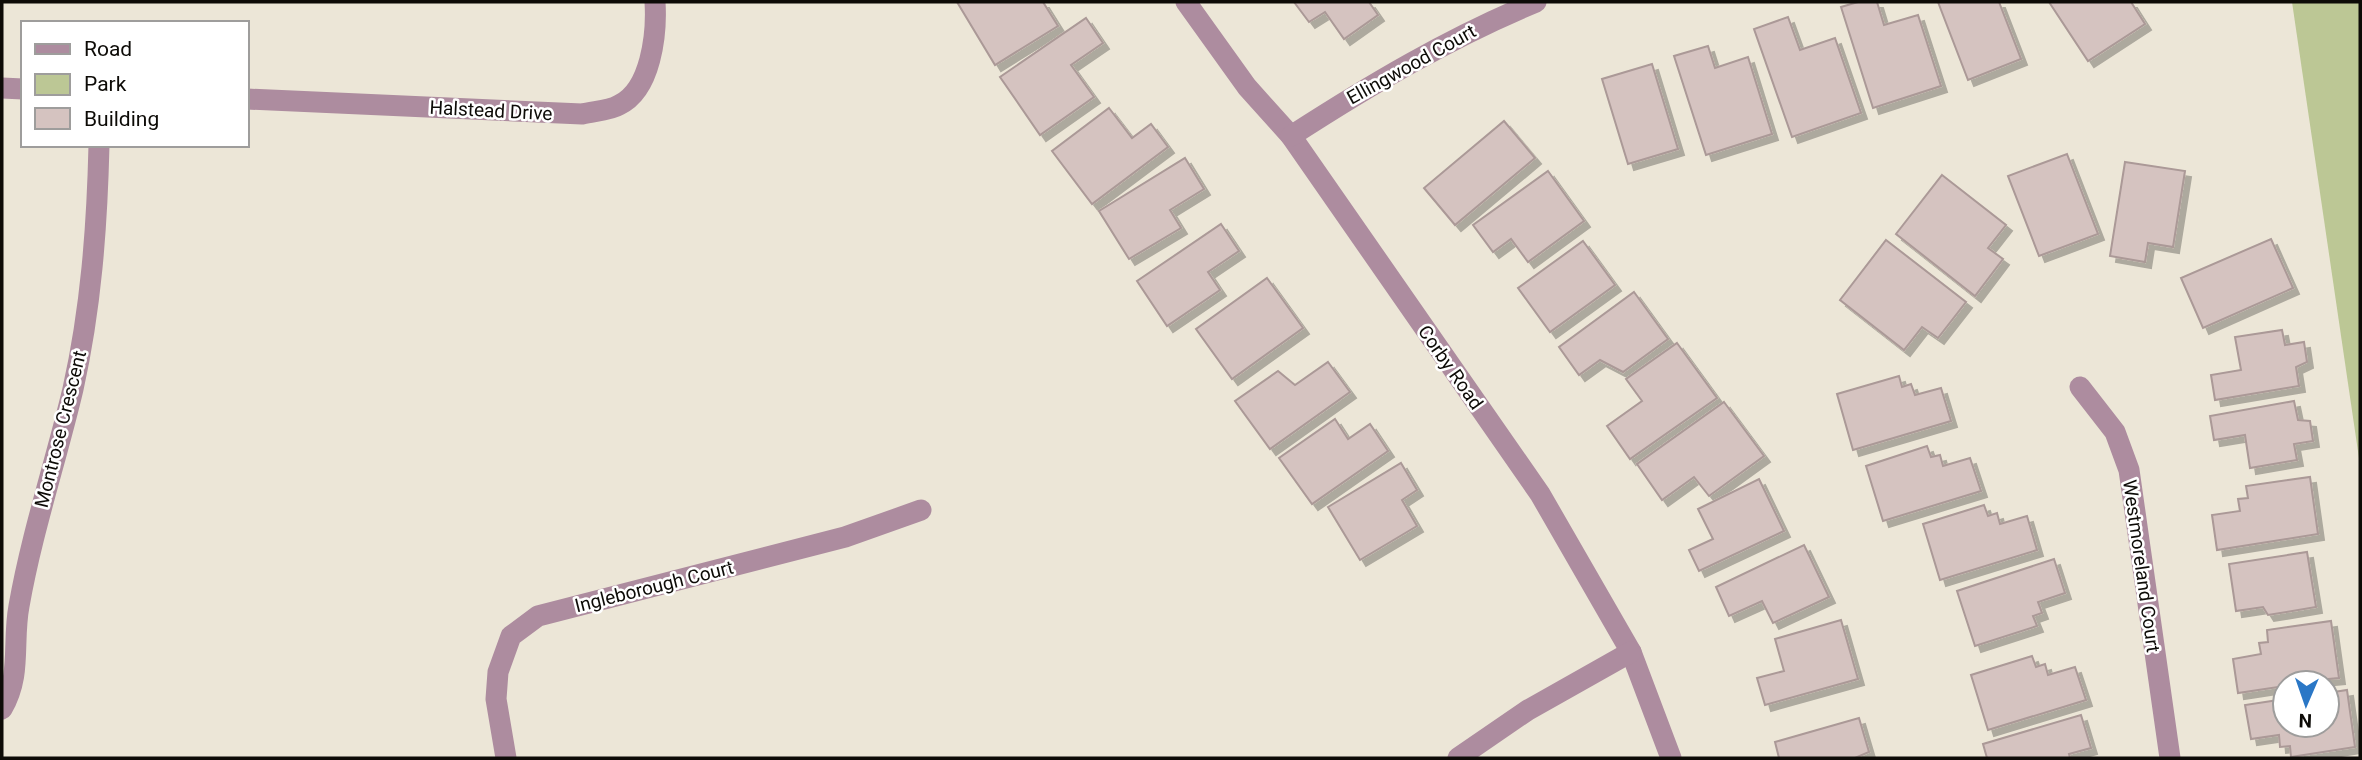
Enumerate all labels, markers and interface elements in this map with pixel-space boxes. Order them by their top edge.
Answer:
street label: Ellingwood Court [1343,19,1480,109]
legend [21,21,248,147]
text: Road [84,37,132,61]
text: Park [84,72,127,96]
street label: Halstead Drive [429,96,553,125]
text: Building [84,107,159,131]
street label: Corby Road [1413,321,1488,414]
street label: Montrose Crescent [30,348,91,510]
street label: Westmoreland Court [2118,478,2165,654]
street label: Ingleborough Court [572,556,736,617]
north arrow [2271,669,2341,739]
text: N [2298,709,2313,732]

